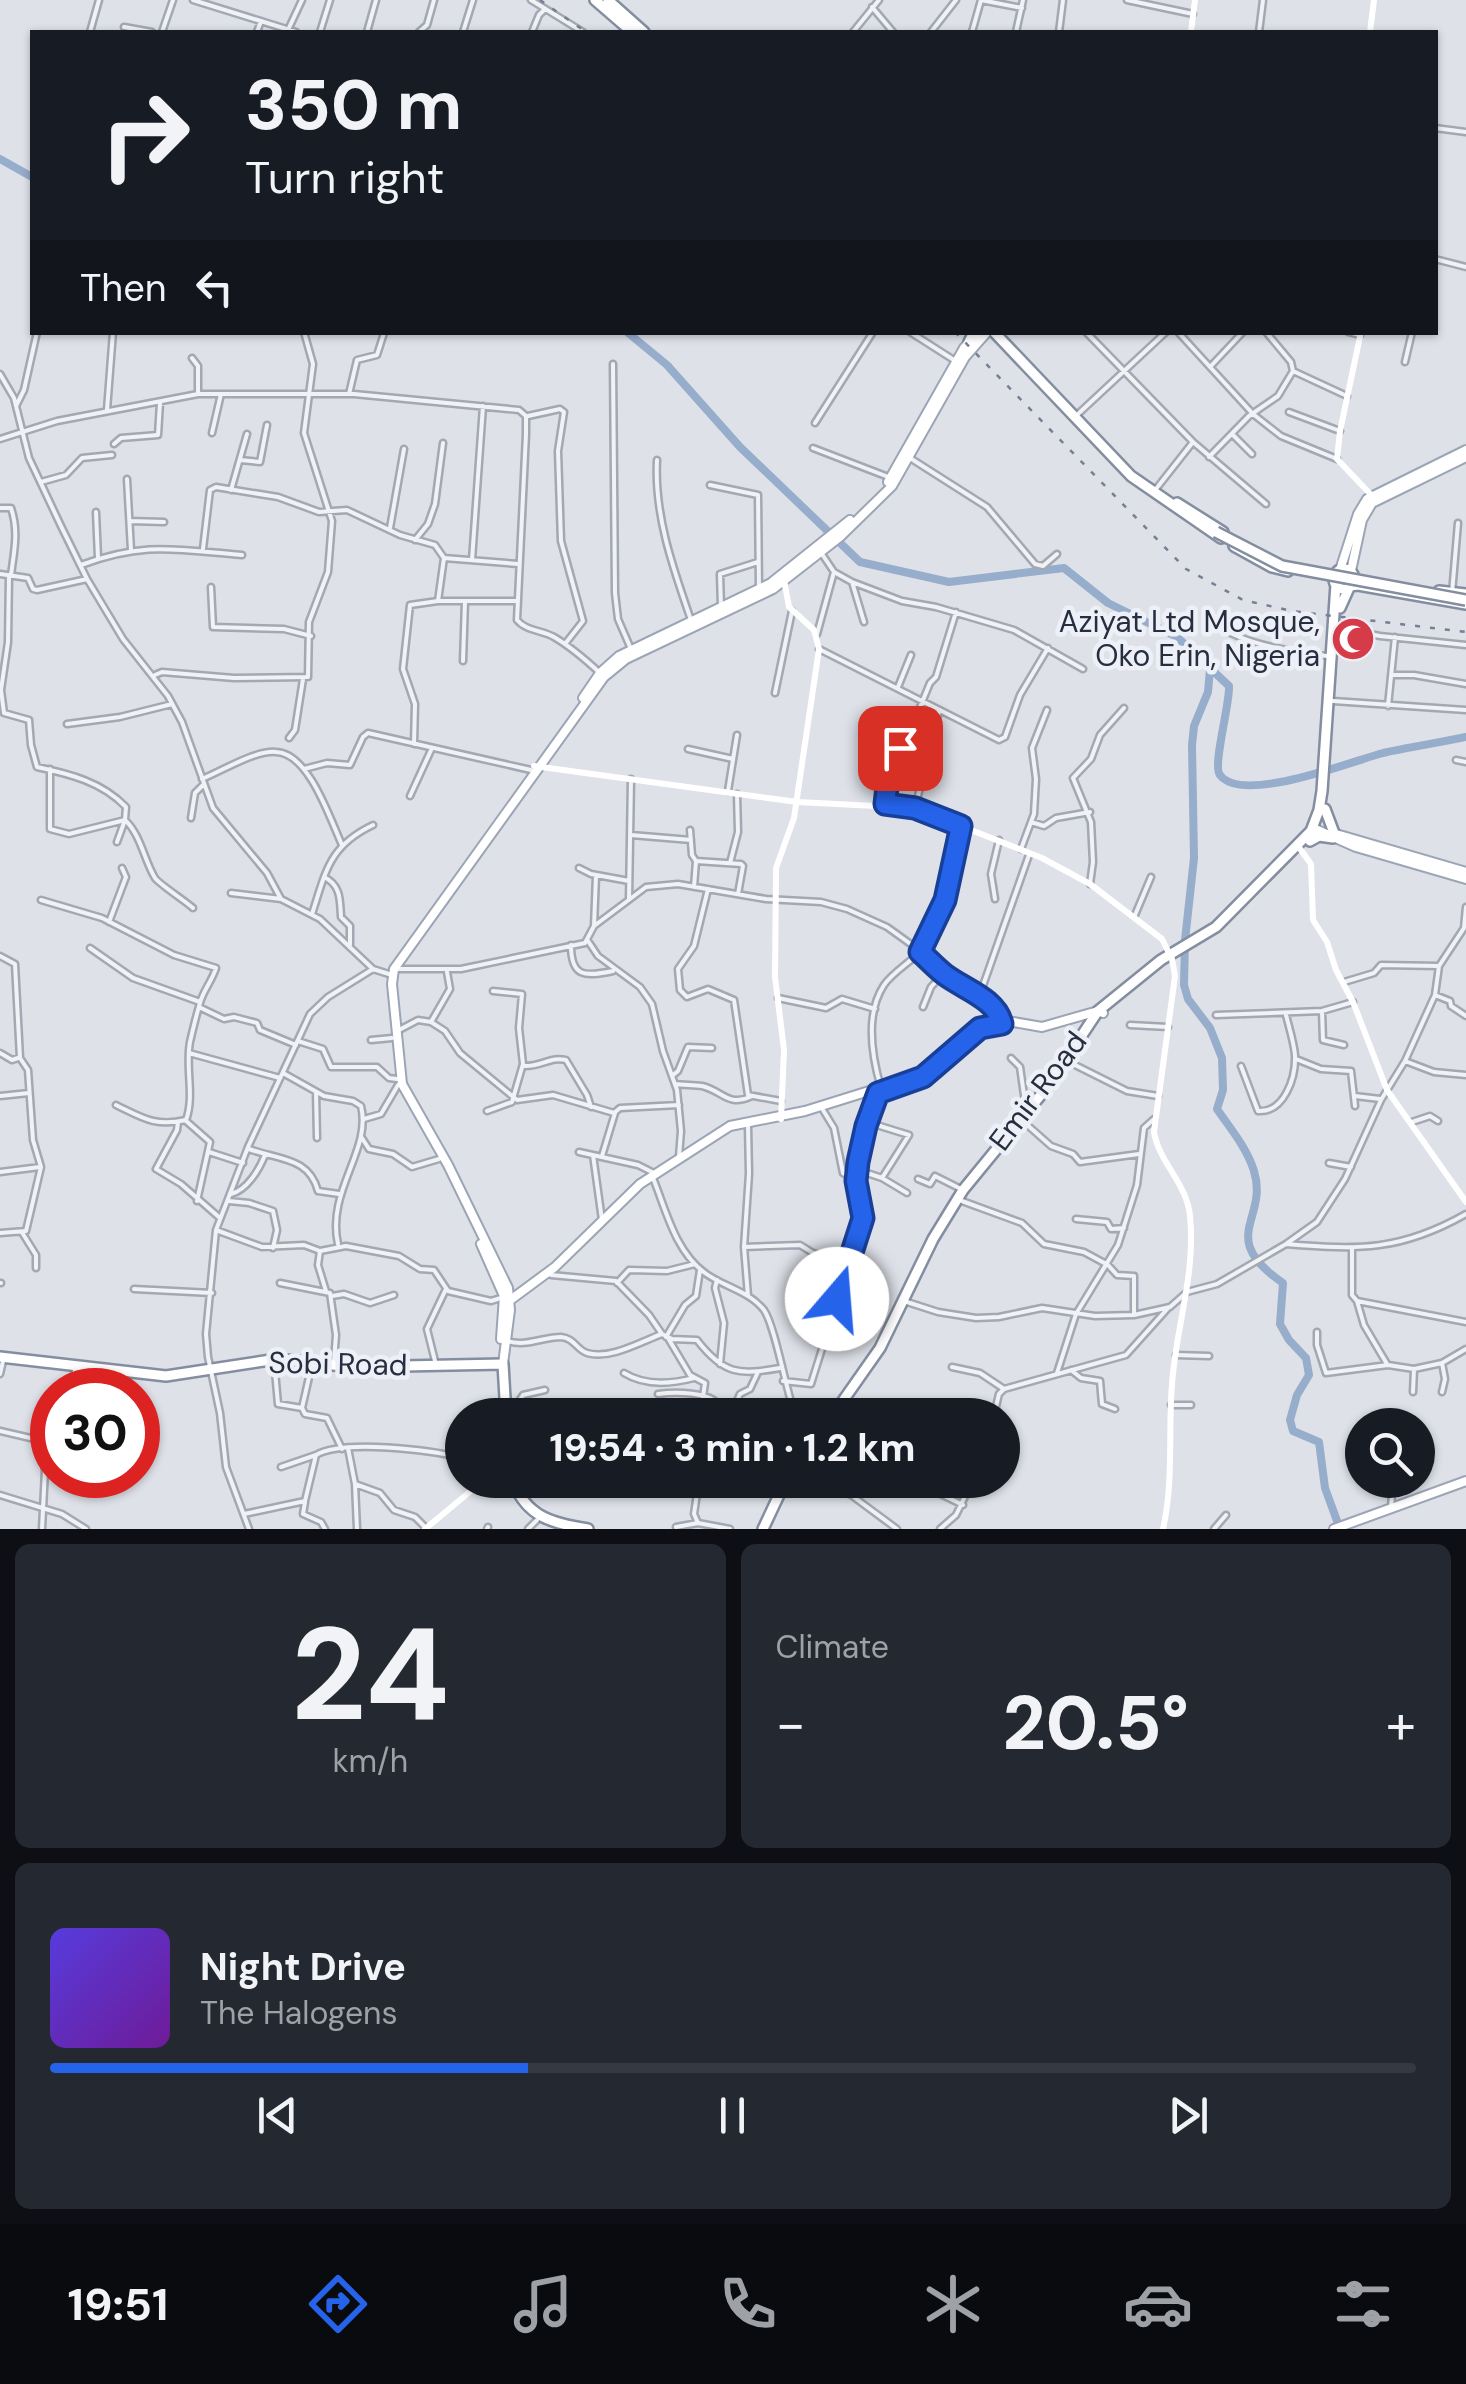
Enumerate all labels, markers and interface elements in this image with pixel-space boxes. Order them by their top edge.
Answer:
text: 350 m [245,60,462,151]
icon: right [80,70,210,200]
text: Turn right [245,148,444,207]
icon: left [187,260,242,315]
text: Then [80,263,167,313]
place label: Aziyat Ltd Mosque, Oko Erin, Nigeria [1059,602,1320,675]
mosque icon: Aziyat Ltd Mosque, Oko Erin, Nigeria [1330,616,1376,662]
pin [858,706,943,791]
icon: arrive [873,721,928,776]
street label: Emir Road [980,1023,1095,1158]
position arrow [785,1247,889,1351]
street label: Sobi Road [268,1343,408,1384]
speed limit sign: 30 [30,1368,160,1498]
map controls [1345,1408,1435,1498]
button: search [1345,1408,1435,1498]
text: 19:54 · 3 min · 1.2 km [549,1423,916,1473]
text: 24 [291,1590,450,1759]
text: Climate [776,1626,889,1668]
text: 20.5° [1003,1675,1189,1772]
text: − [776,1688,806,1760]
text: + [1386,1688,1416,1760]
text: km/h [332,1740,408,1782]
text: Night Drive [200,1942,406,1992]
text: The Halogens [200,1992,398,2034]
icon: previous [250,2088,305,2143]
icon: pause [705,2088,760,2143]
icon: next [1161,2088,1216,2143]
icon: directions [303,2269,373,2339]
icon: music [508,2269,578,2339]
icon: phone [713,2269,783,2339]
icon: climate [918,2269,988,2339]
icon: car [1123,2269,1193,2339]
icon: filters [1328,2269,1398,2339]
text: 19:51 [68,2275,168,2334]

